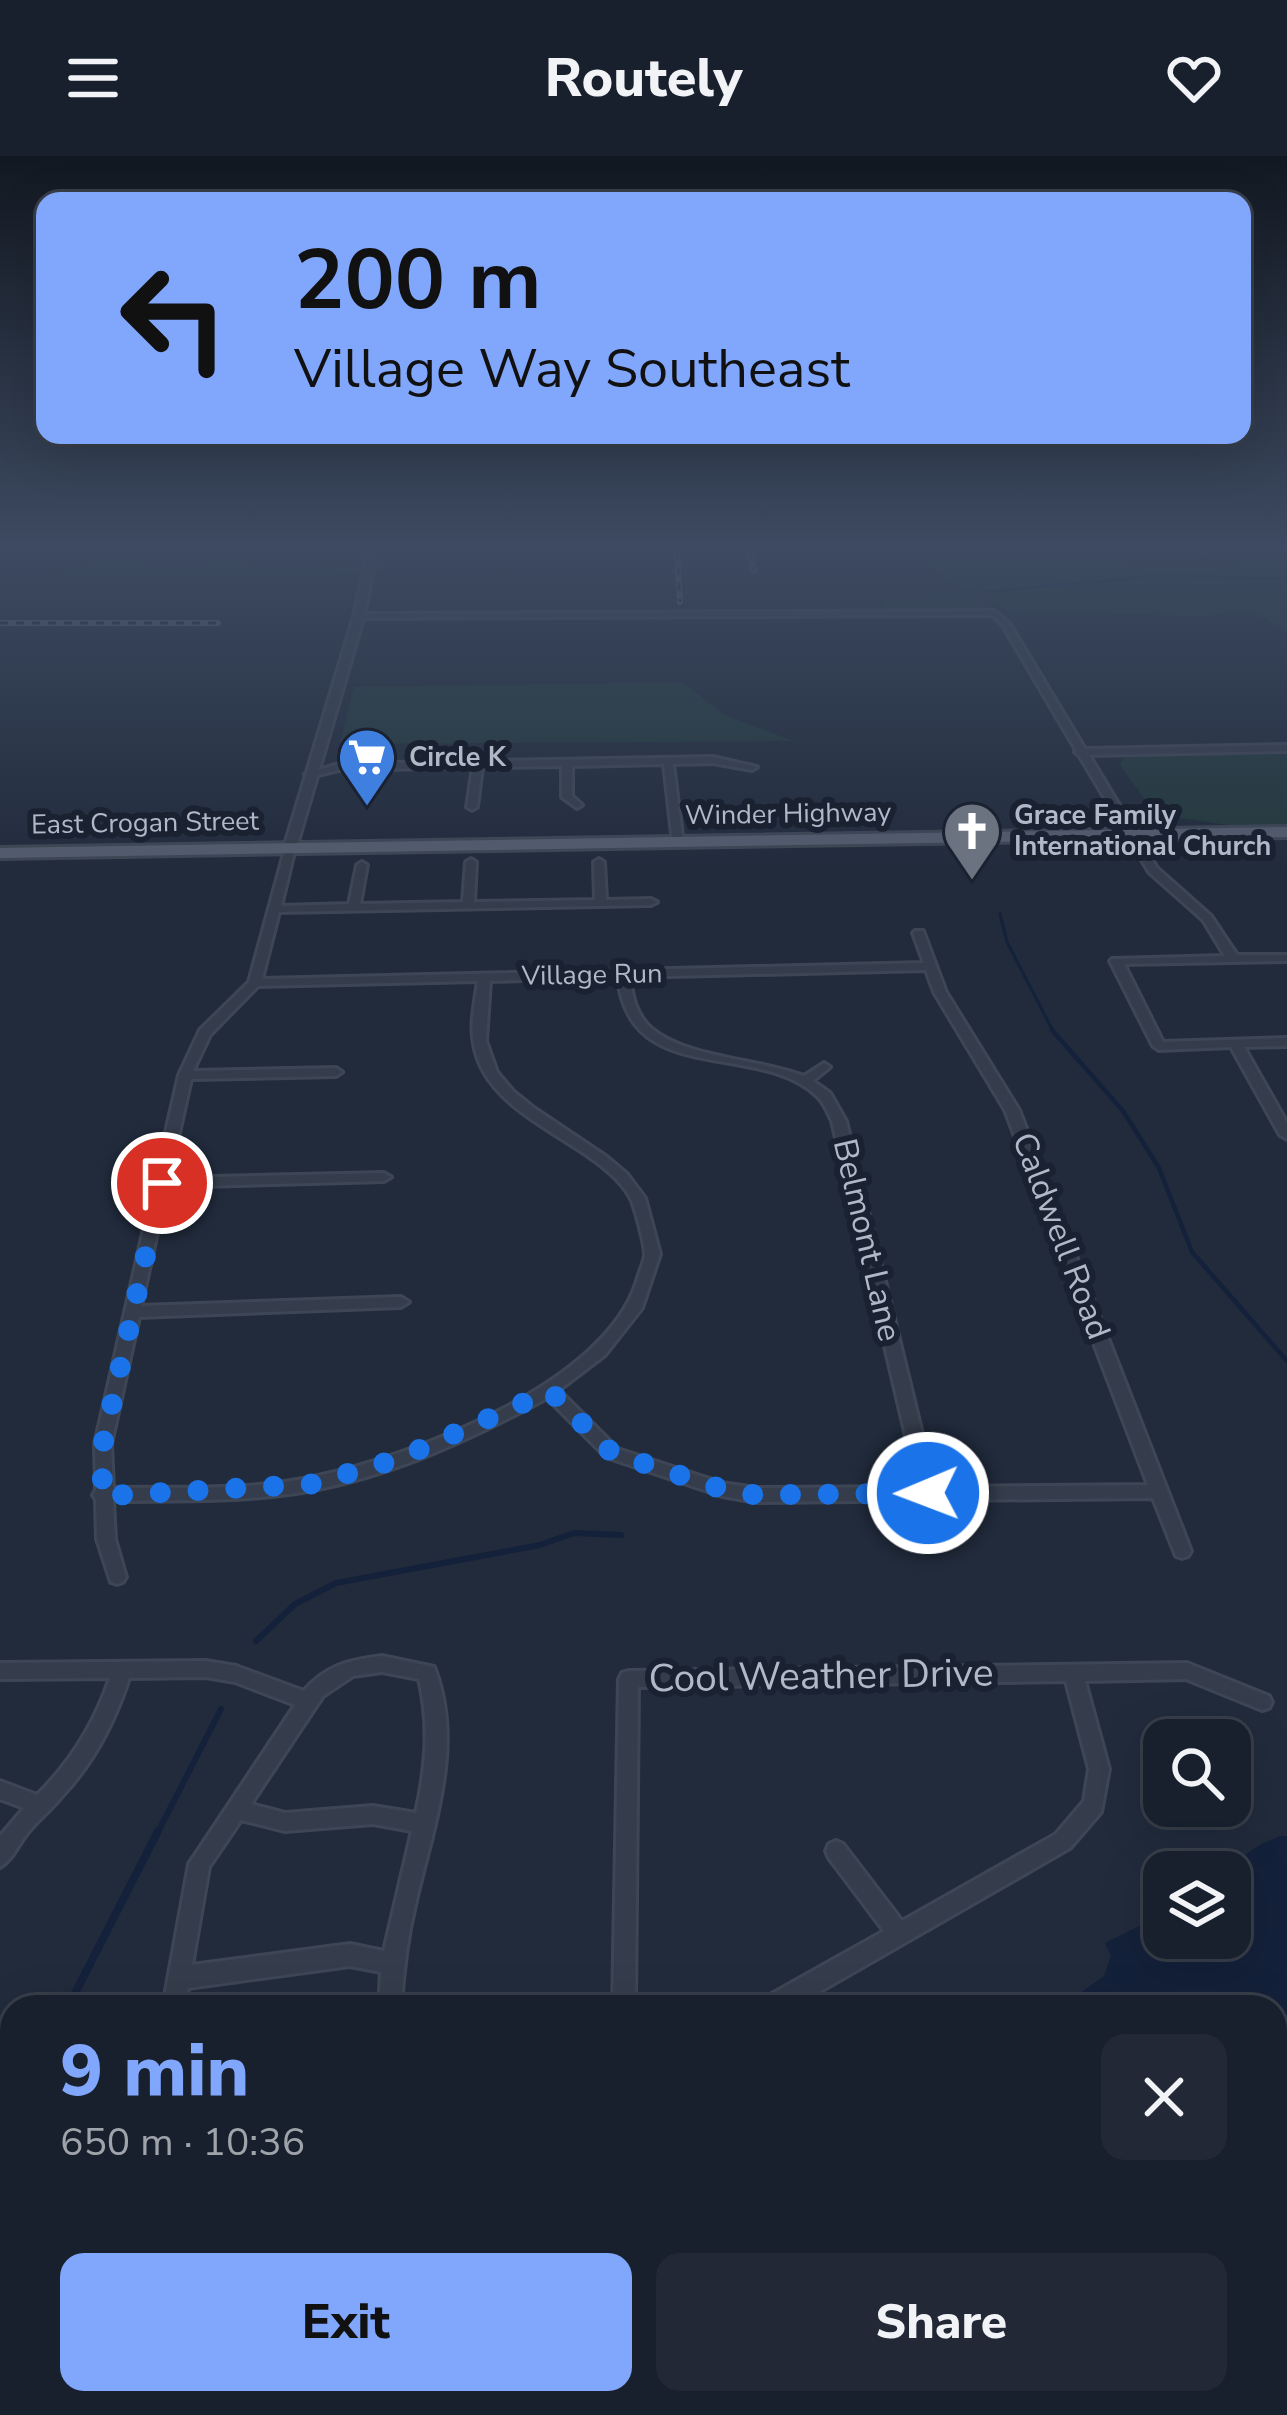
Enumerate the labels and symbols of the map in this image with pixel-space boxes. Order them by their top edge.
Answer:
supermarket icon: Circle K [336,726,398,808]
place label: Circle K [409,739,507,776]
street label: Winder Highway [685,794,892,834]
place label: Grace Family International Church [1014,797,1271,865]
church icon: Grace Family International Church [941,800,1003,882]
street label: East Crogan Street [31,803,260,843]
street label: Village Run [520,955,663,995]
street label: Caldwell Road [1001,1126,1121,1346]
pin [111,1132,213,1234]
street label: Belmont Lane [822,1134,912,1346]
position arrow [865,1430,991,1556]
street label: Cool Weather Drive [648,1646,994,1706]

